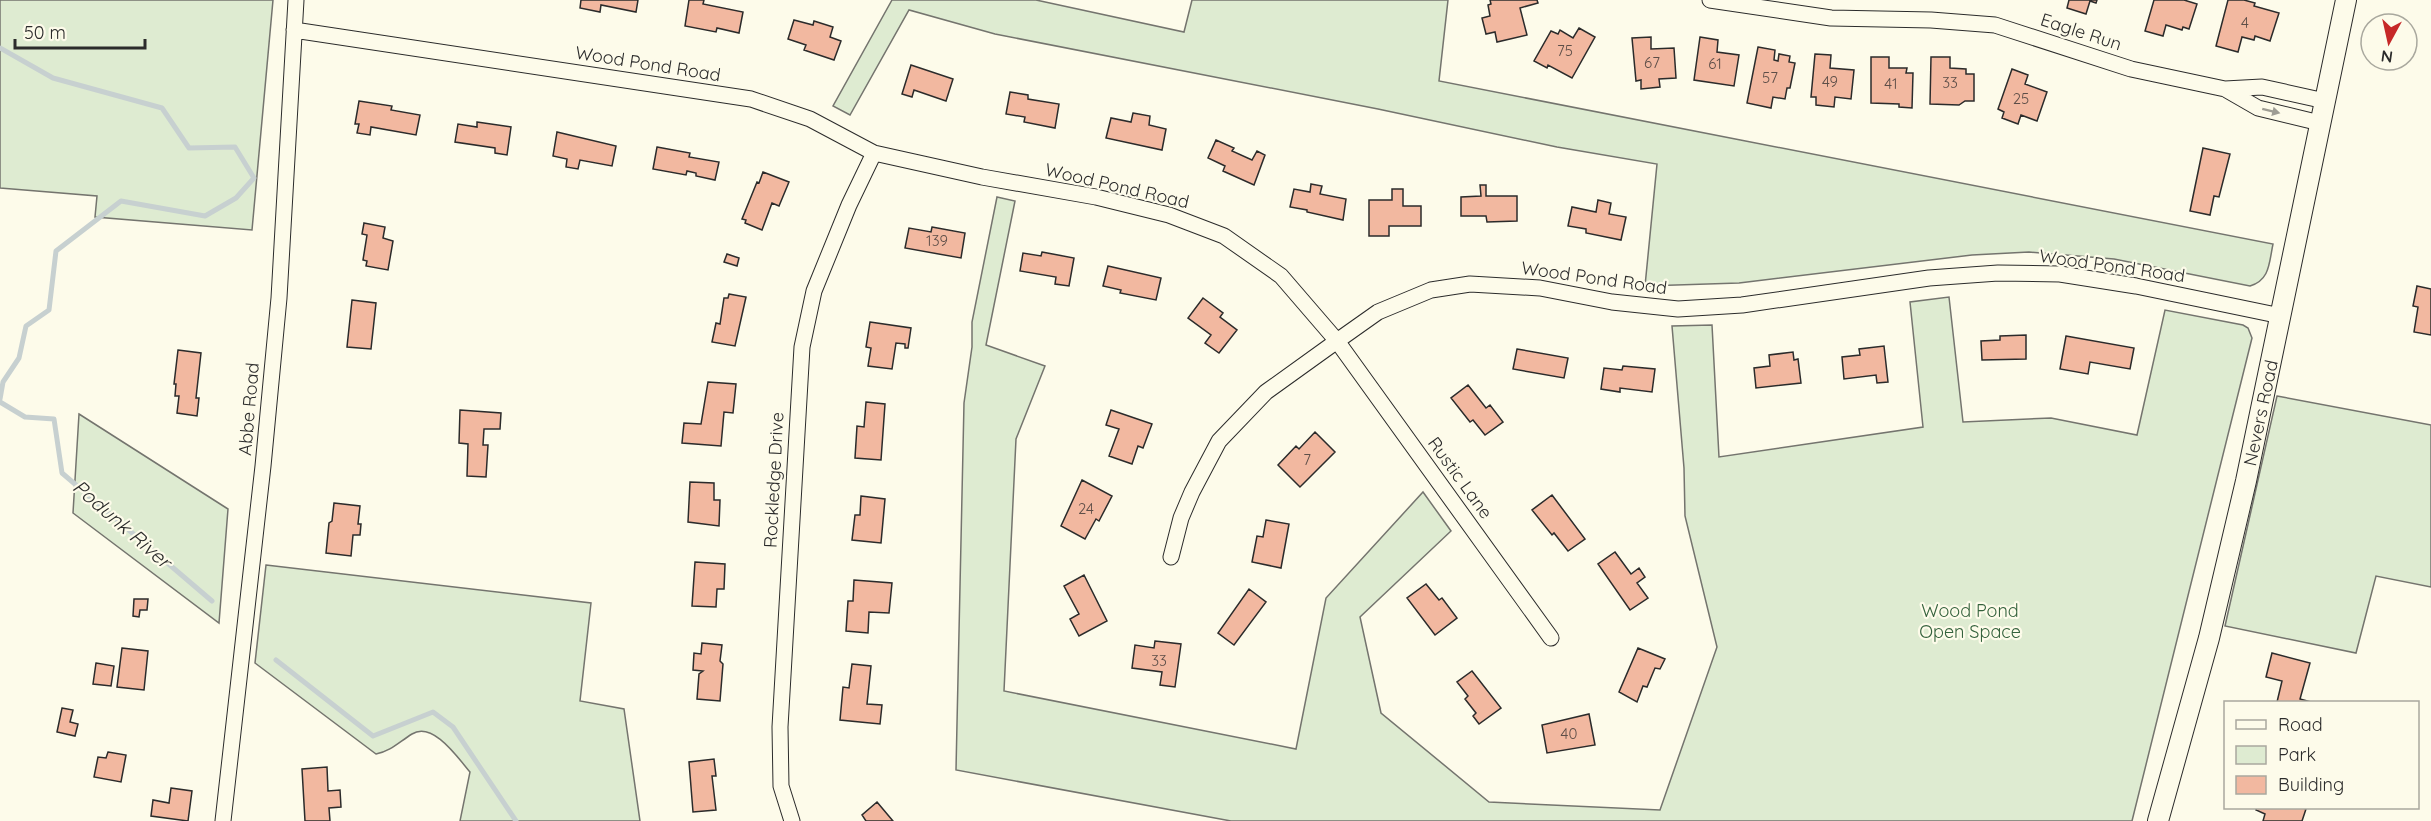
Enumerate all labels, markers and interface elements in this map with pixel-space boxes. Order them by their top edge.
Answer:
street label: Eagle Run [2038,8,2125,55]
scale bar [15,12,146,50]
north arrow [2359,12,2419,72]
house number: 4 [2241,13,2249,32]
text: 50 m [24,21,66,44]
street label: Wood Pond Road [574,41,722,86]
house number: 75 [1557,41,1573,60]
text: N [2380,46,2394,68]
house number: 67 [1644,53,1660,72]
house number: 61 [1708,54,1722,73]
house number: 57 [1762,68,1778,87]
house number: 49 [1822,72,1838,91]
house number: 33 [1942,73,1958,92]
house number: 41 [1884,74,1898,93]
house number: 25 [2013,89,2029,108]
one-way arrow [2261,106,2280,116]
street label: Wood Pond Road [1043,158,1191,213]
house number: 139 [926,231,948,250]
street label: Wood Pond Road [2038,244,2186,287]
street label: Wood Pond Road [1520,256,1668,299]
street label: Nevers Road [2238,358,2283,468]
street label: Abbe Road [233,362,264,456]
street label: Rockledge Drive [758,411,789,548]
street label: Rustic Lane [1423,432,1498,523]
house number: 7 [1303,450,1311,469]
water label: Podunk River [68,474,178,575]
house number: 24 [1078,499,1094,518]
park label: Wood Pond Open Space [1919,599,2021,643]
house number: 33 [1151,651,1167,670]
legend [2224,701,2419,809]
text: Road [2278,713,2323,736]
house number: 40 [1561,724,1577,743]
text: Park [2278,743,2316,766]
text: Building [2278,773,2344,796]

